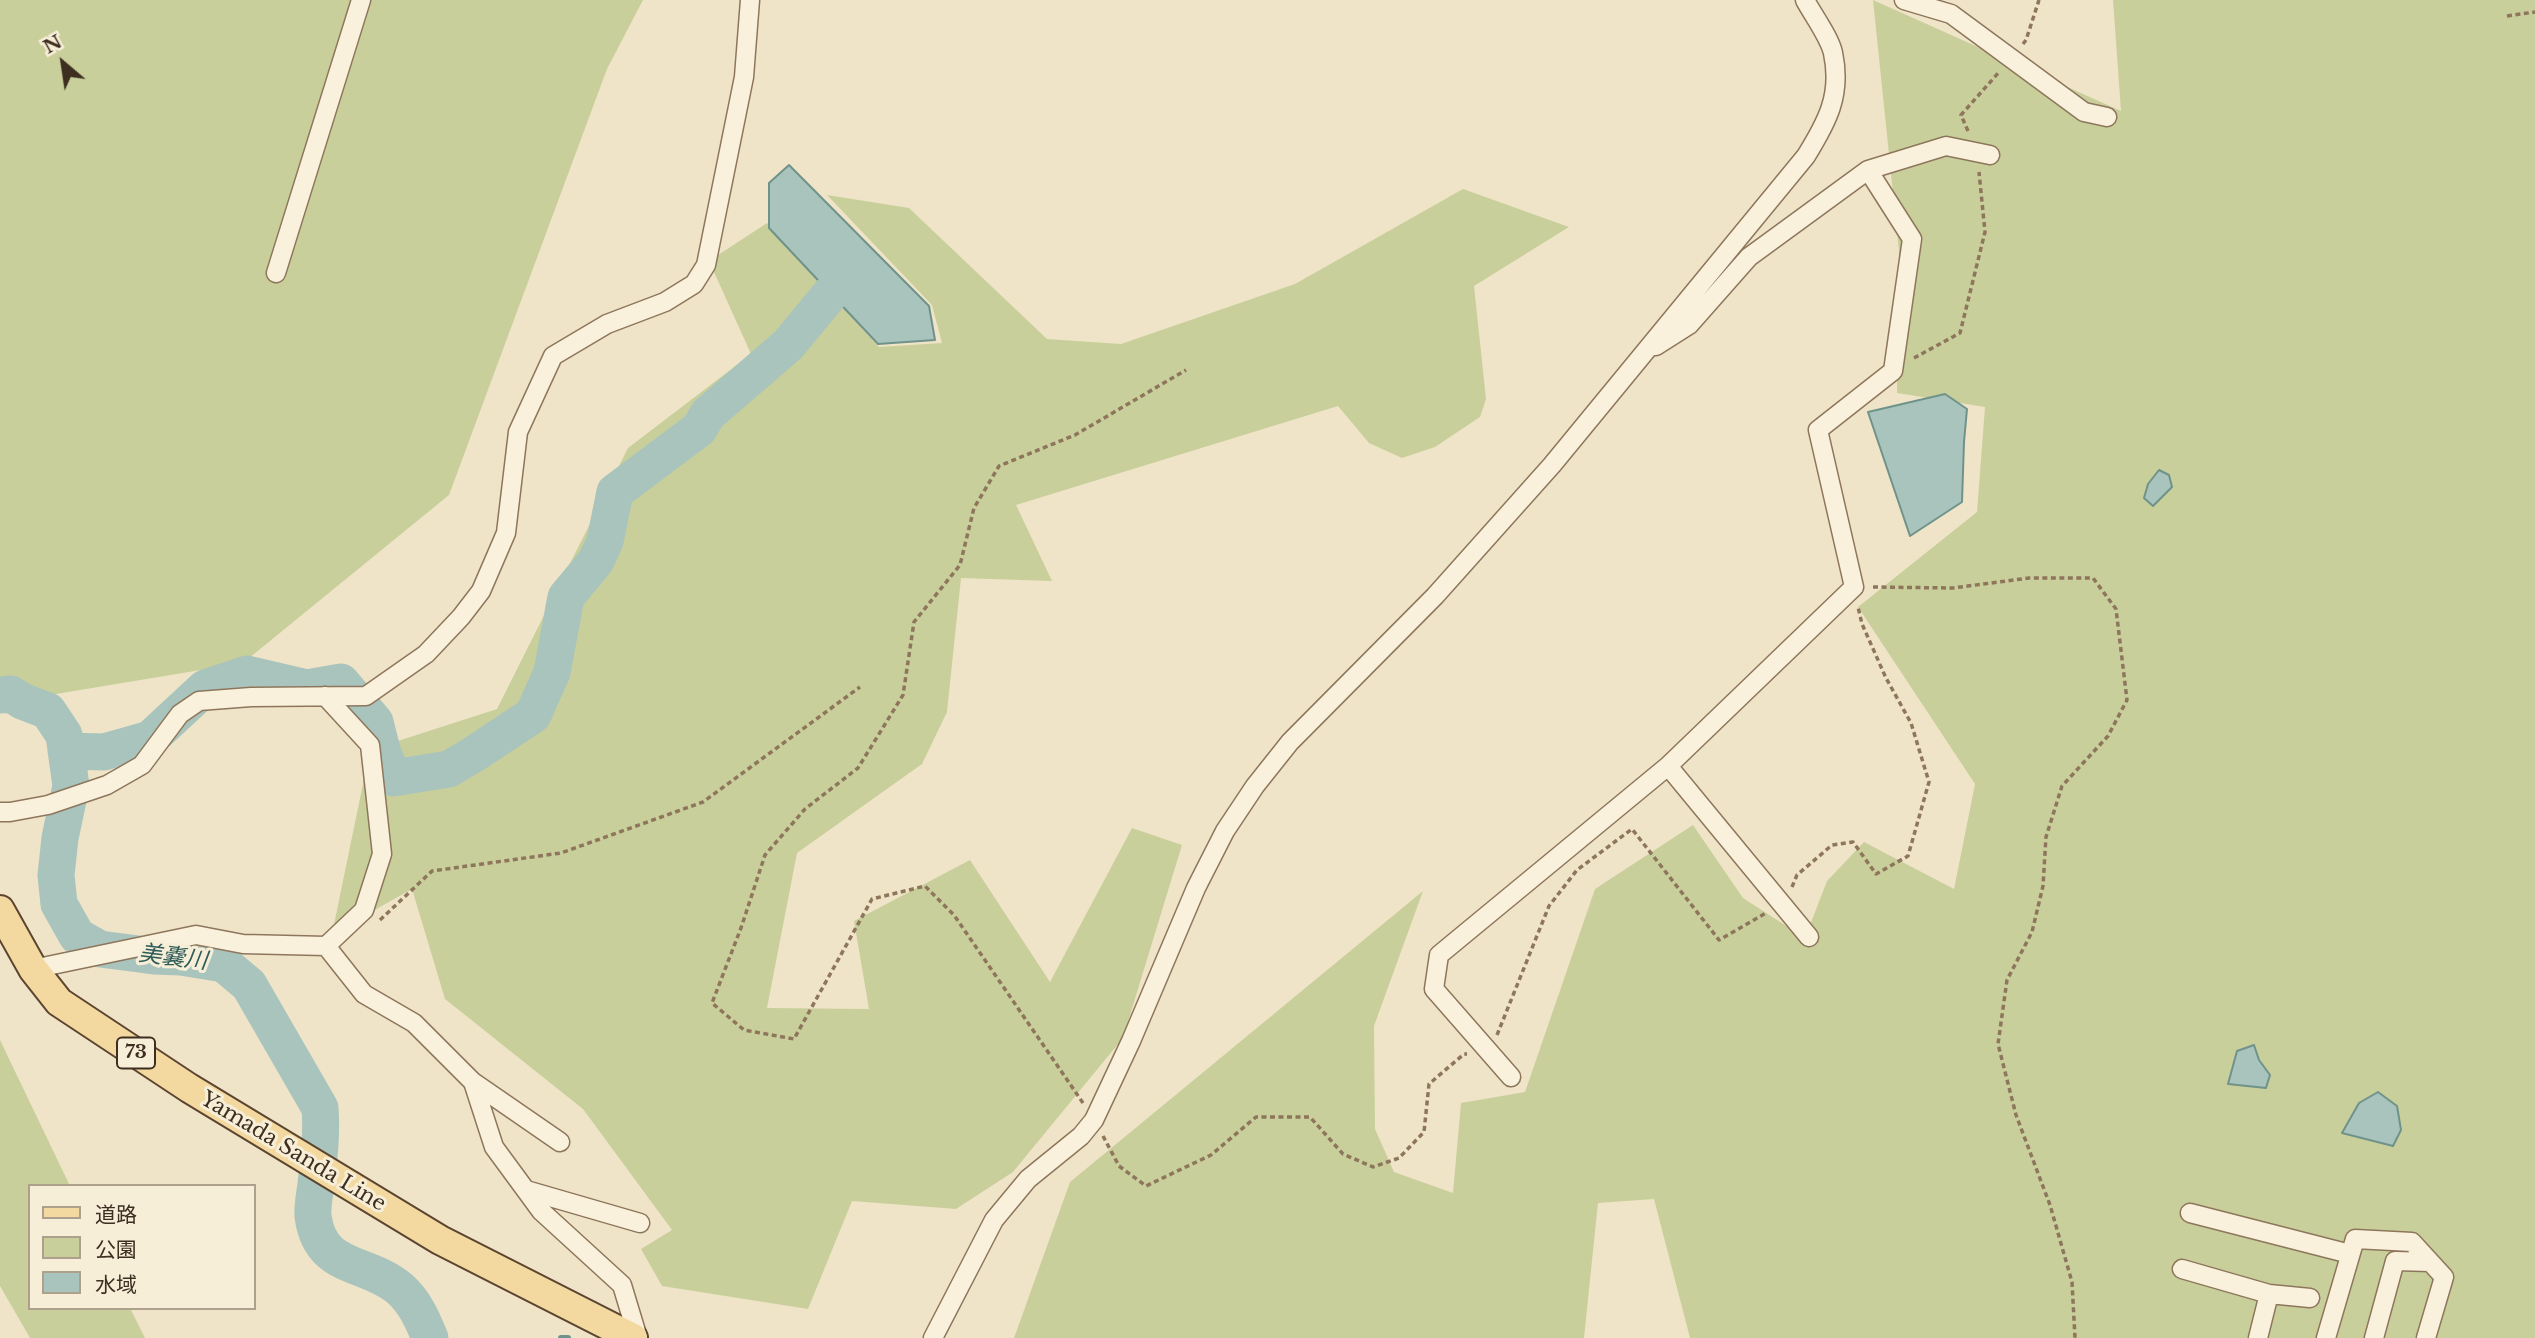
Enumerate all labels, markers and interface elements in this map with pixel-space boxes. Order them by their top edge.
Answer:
north arrow [28,28,98,98]
text: N [39,30,66,59]
water label: 美嚢川 [137,940,209,976]
road number: 73 [117,1037,155,1068]
street label: Yamada Sanda Line [196,1087,390,1217]
legend [28,1184,256,1310]
text: 道路 [95,1202,137,1228]
text: 公園 [95,1237,137,1263]
text: 水域 [95,1272,137,1298]

